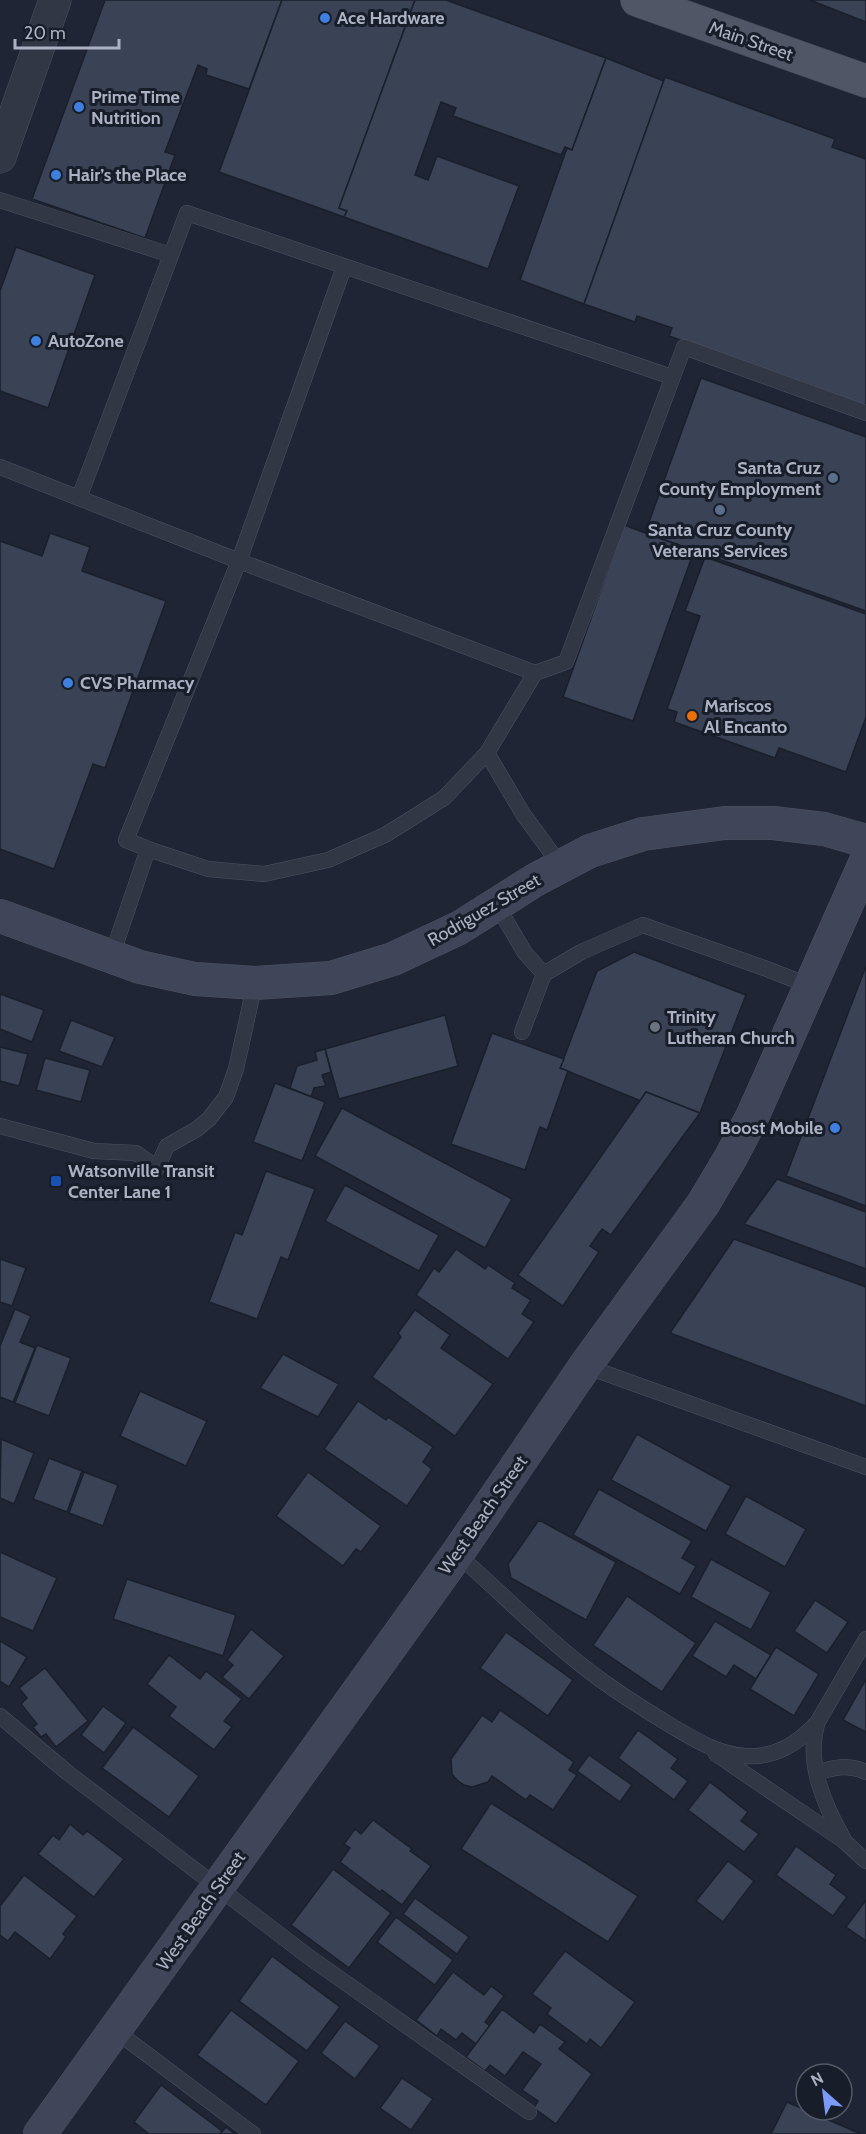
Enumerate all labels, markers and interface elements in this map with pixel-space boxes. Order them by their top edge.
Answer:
place label: Ace Hardware [337,7,444,29]
marker: Ace Hardware [318,11,332,25]
scale bar [15,12,118,50]
street label: Main Street [706,16,796,66]
text: 20 m [24,22,66,44]
place label: Prime Time Nutrition [91,86,180,129]
marker: Prime Time Nutrition [72,100,86,114]
place label: Hair’s the Place [68,164,187,186]
marker: Hair’s the Place [49,168,63,182]
place label: AutoZone [48,330,124,352]
marker: AutoZone [29,334,43,348]
place label: Santa Cruz County Employment [659,457,821,500]
marker: Santa Cruz County Employment [826,471,840,485]
marker: Santa Cruz County Veterans Services [713,503,727,517]
place label: Santa Cruz County Veterans Services [648,519,793,562]
place label: CVS Pharmacy [80,672,195,694]
marker: CVS Pharmacy [61,676,75,690]
place label: Mariscos Al Encanto [704,695,787,738]
marker: Mariscos Al Encanto [685,709,699,723]
street label: Rodriguez Street [424,869,544,951]
place label: Trinity Lutheran Church [667,1006,795,1049]
marker: Trinity Lutheran Church [648,1020,662,1034]
place label: Boost Mobile [720,1117,823,1139]
marker: Boost Mobile [828,1121,842,1135]
place label: Watsonville Transit Center Lane 1 [68,1160,215,1203]
marker: Watsonville Transit Center Lane 1 [49,1174,63,1188]
street label: West Beach Street [434,1451,532,1579]
street label: West Beach Street [152,1847,250,1975]
north arrow [794,2062,854,2122]
text: N [808,2068,827,2090]

